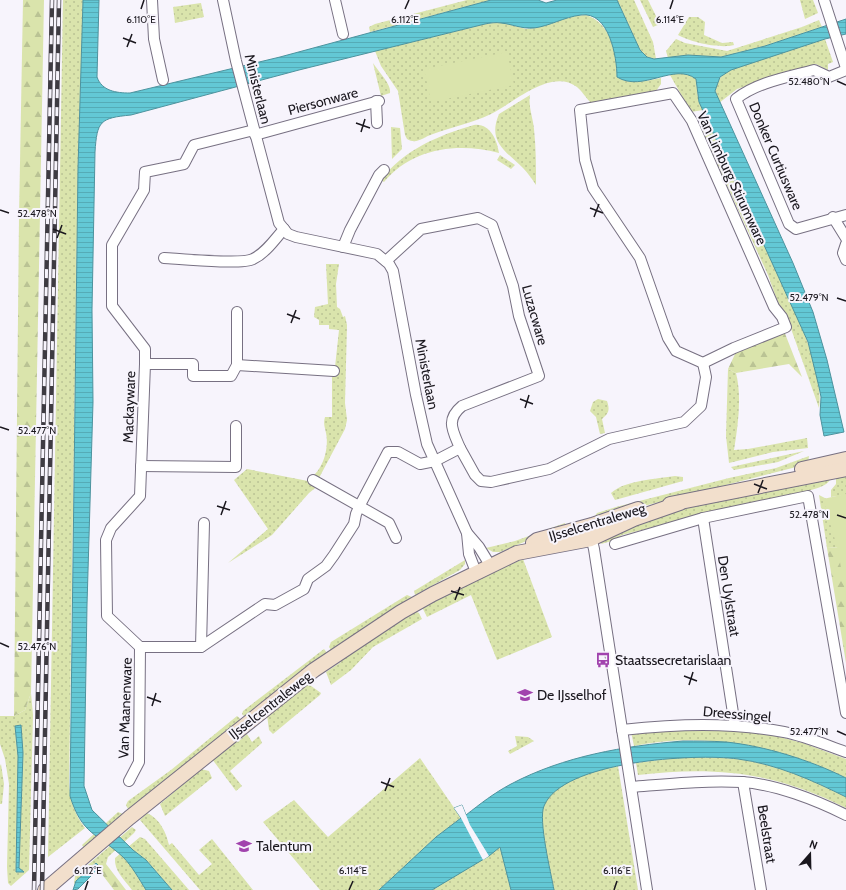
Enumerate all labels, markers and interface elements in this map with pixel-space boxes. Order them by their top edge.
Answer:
text: 6.110°E [126,13,156,26]
text: 6.112°E [391,13,419,26]
text: 6.114°E [656,13,685,26]
street label: Ministerlaan [241,52,275,126]
text: 52.480°N [788,75,830,88]
street label: Piersonware [286,83,360,119]
street label: Donker Curtiusware [745,99,807,213]
street label: Van Limburg Stirumware [693,108,771,248]
text: 52.478°N [17,207,57,220]
street label: Luzacware [518,283,552,347]
text: 52.479°N [789,291,829,304]
street label: Ministerlaan [411,337,443,411]
street label: Mackayware [119,371,139,443]
text: 52.477°N [18,424,56,437]
street label: IJsselcentraleweg [546,498,649,545]
text: 52.478°N [789,508,829,521]
street label: Den Uylstraat [714,554,744,638]
text: 52.476°N [18,640,56,653]
bus stop icon: Staatssecretarislaan [594,651,612,669]
place label: Staatssecretarislaan [615,651,732,669]
street label: Van Maanenware [114,657,136,759]
street label: IJsselcentraleweg [225,666,316,743]
school or university icon: De IJsselhof [516,686,534,704]
place label: De IJsselhof [537,686,607,704]
street label: Dreessingel [702,702,773,726]
text: 52.477°N [790,725,828,738]
street label: Beelstraat [754,804,781,865]
north arrow [790,834,830,874]
school or university icon: Talentum [235,837,253,855]
place label: Talentum [256,837,312,855]
text: N [807,837,819,853]
text: 6.112°E [74,864,102,877]
text: 6.114°E [339,864,368,877]
text: 6.116°E [603,864,632,877]

